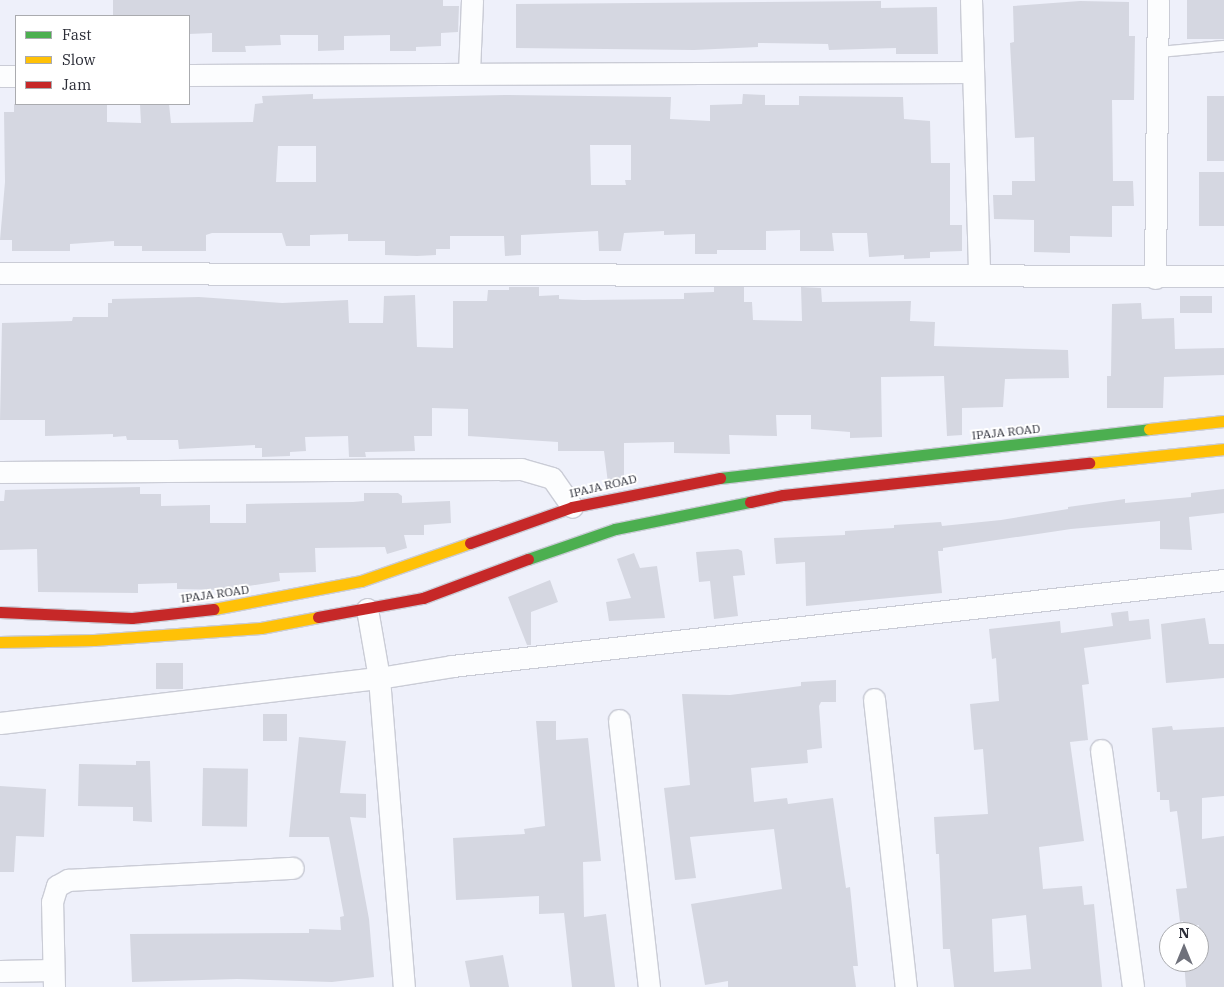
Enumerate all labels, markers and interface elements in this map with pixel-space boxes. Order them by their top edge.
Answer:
legend [15,15,190,105]
text: Fast [62,25,92,44]
text: Slow [62,50,95,69]
text: Jam [62,75,91,94]
street label: IPAJA ROAD [971,421,1041,443]
street label: IPAJA ROAD [568,471,638,501]
street label: IPAJA ROAD [180,582,250,606]
north arrow [1159,922,1209,972]
text: N [1178,924,1190,942]

